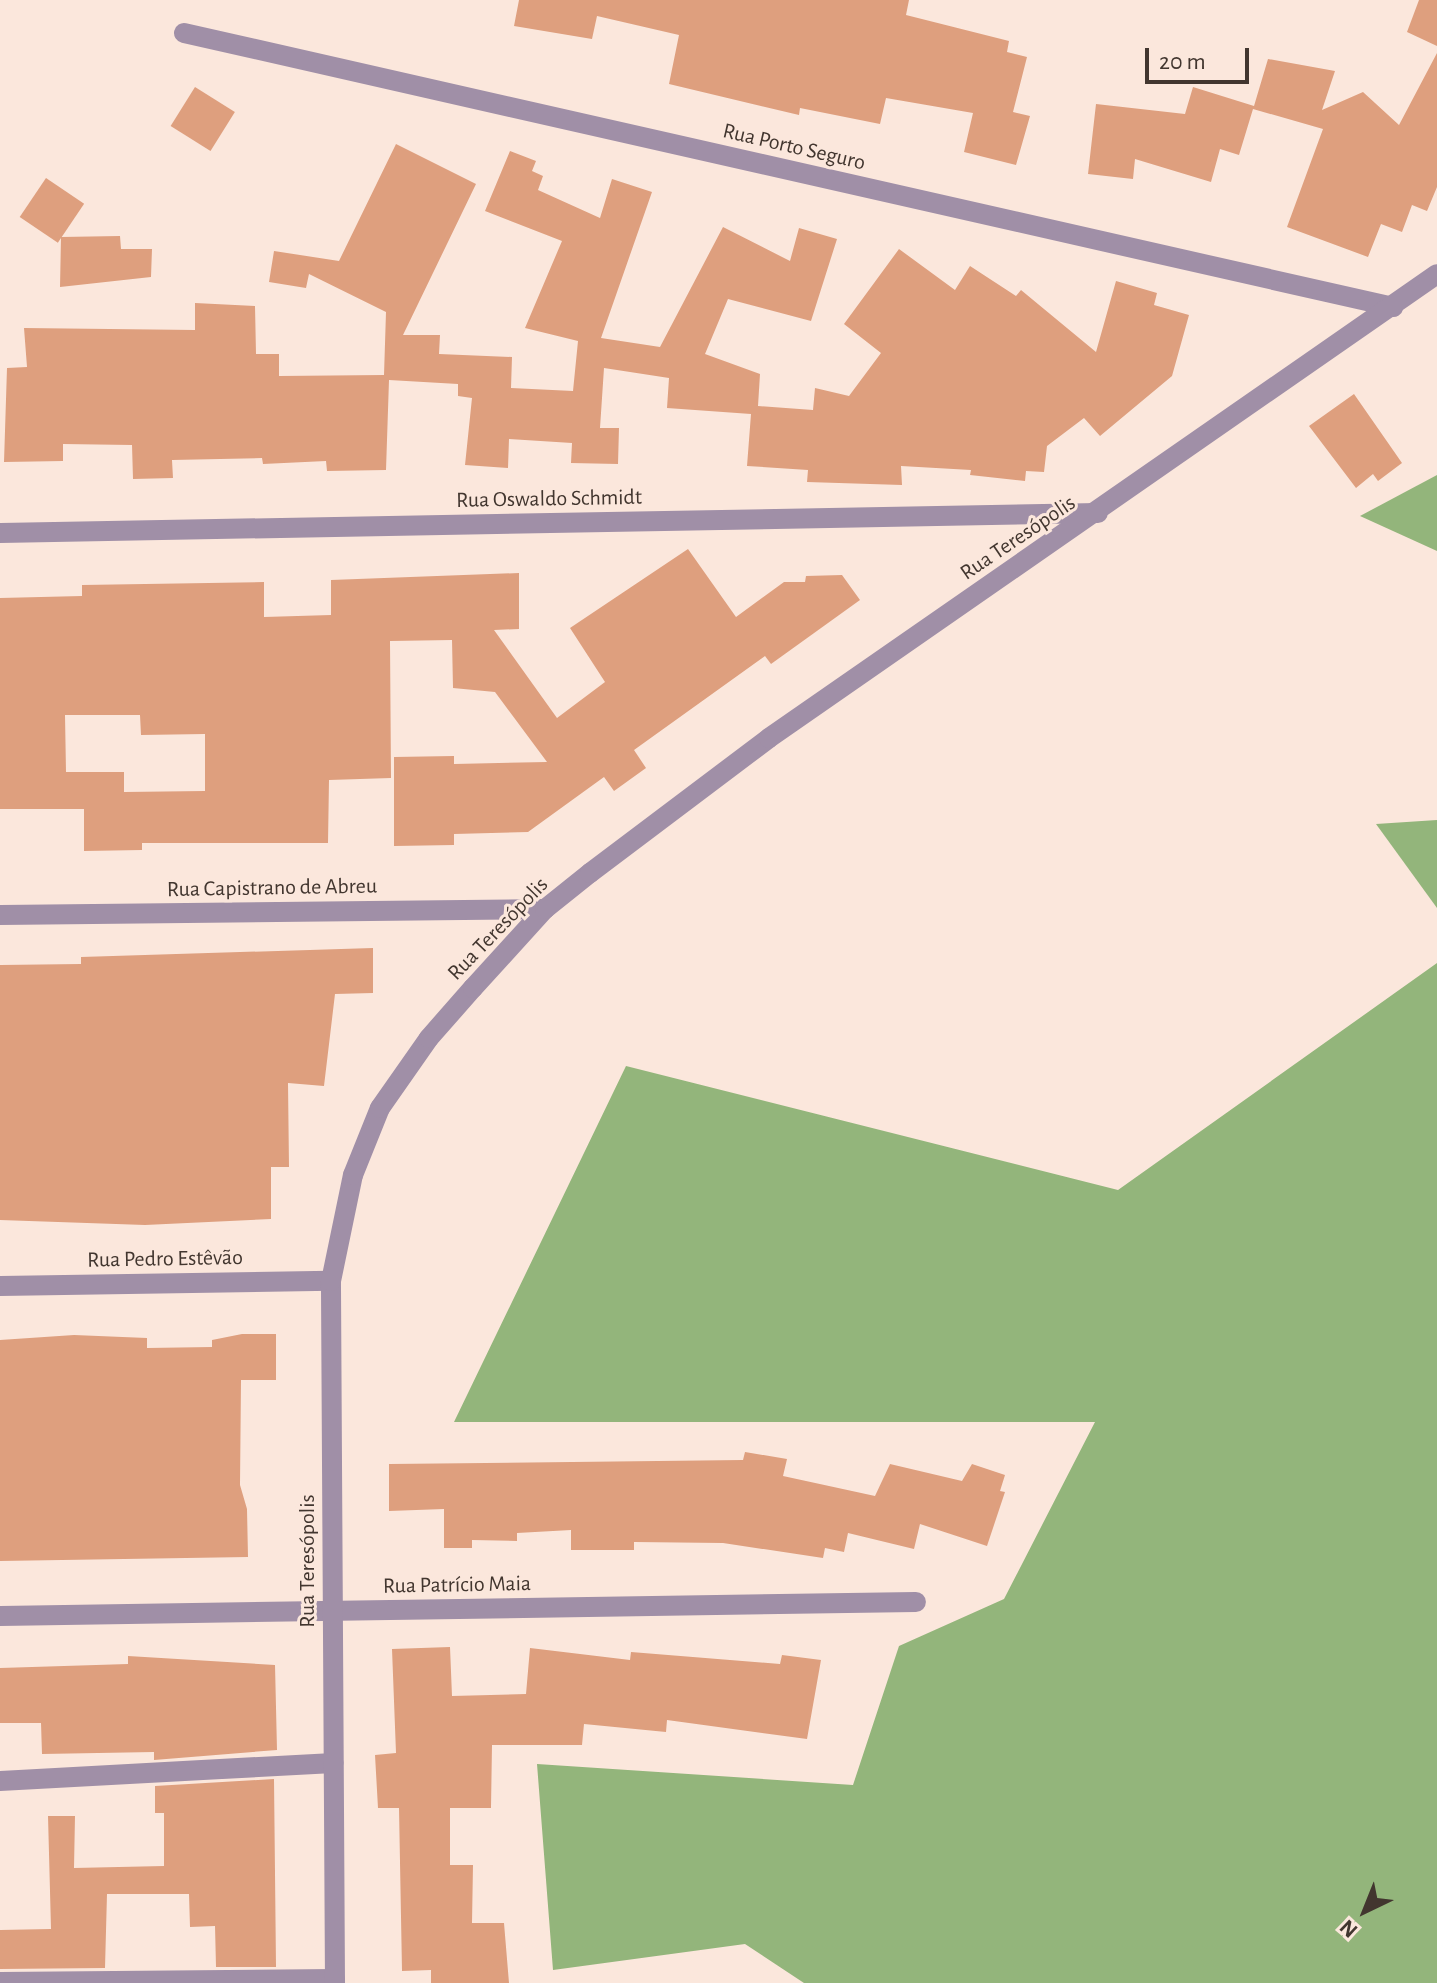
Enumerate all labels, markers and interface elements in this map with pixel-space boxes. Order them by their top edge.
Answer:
scale bar [1149,32,1253,82]
text: 20 m [1159,50,1206,74]
street label: Rua Porto Seguro [720,118,868,176]
street label: Rua Oswaldo Schmidt [456,484,642,514]
street label: Rua Teresópolis [955,490,1081,586]
street label: Rua Teresópolis [442,872,554,986]
street label: Rua Capistrano de Abreu [167,873,377,903]
street label: Rua Pedro Estêvão [87,1244,243,1274]
street label: Rua Teresópolis [295,1494,321,1628]
street label: Rua Patrício Maia [383,1571,531,1599]
north arrow [1325,1871,1405,1951]
text: N [1336,1915,1362,1942]

